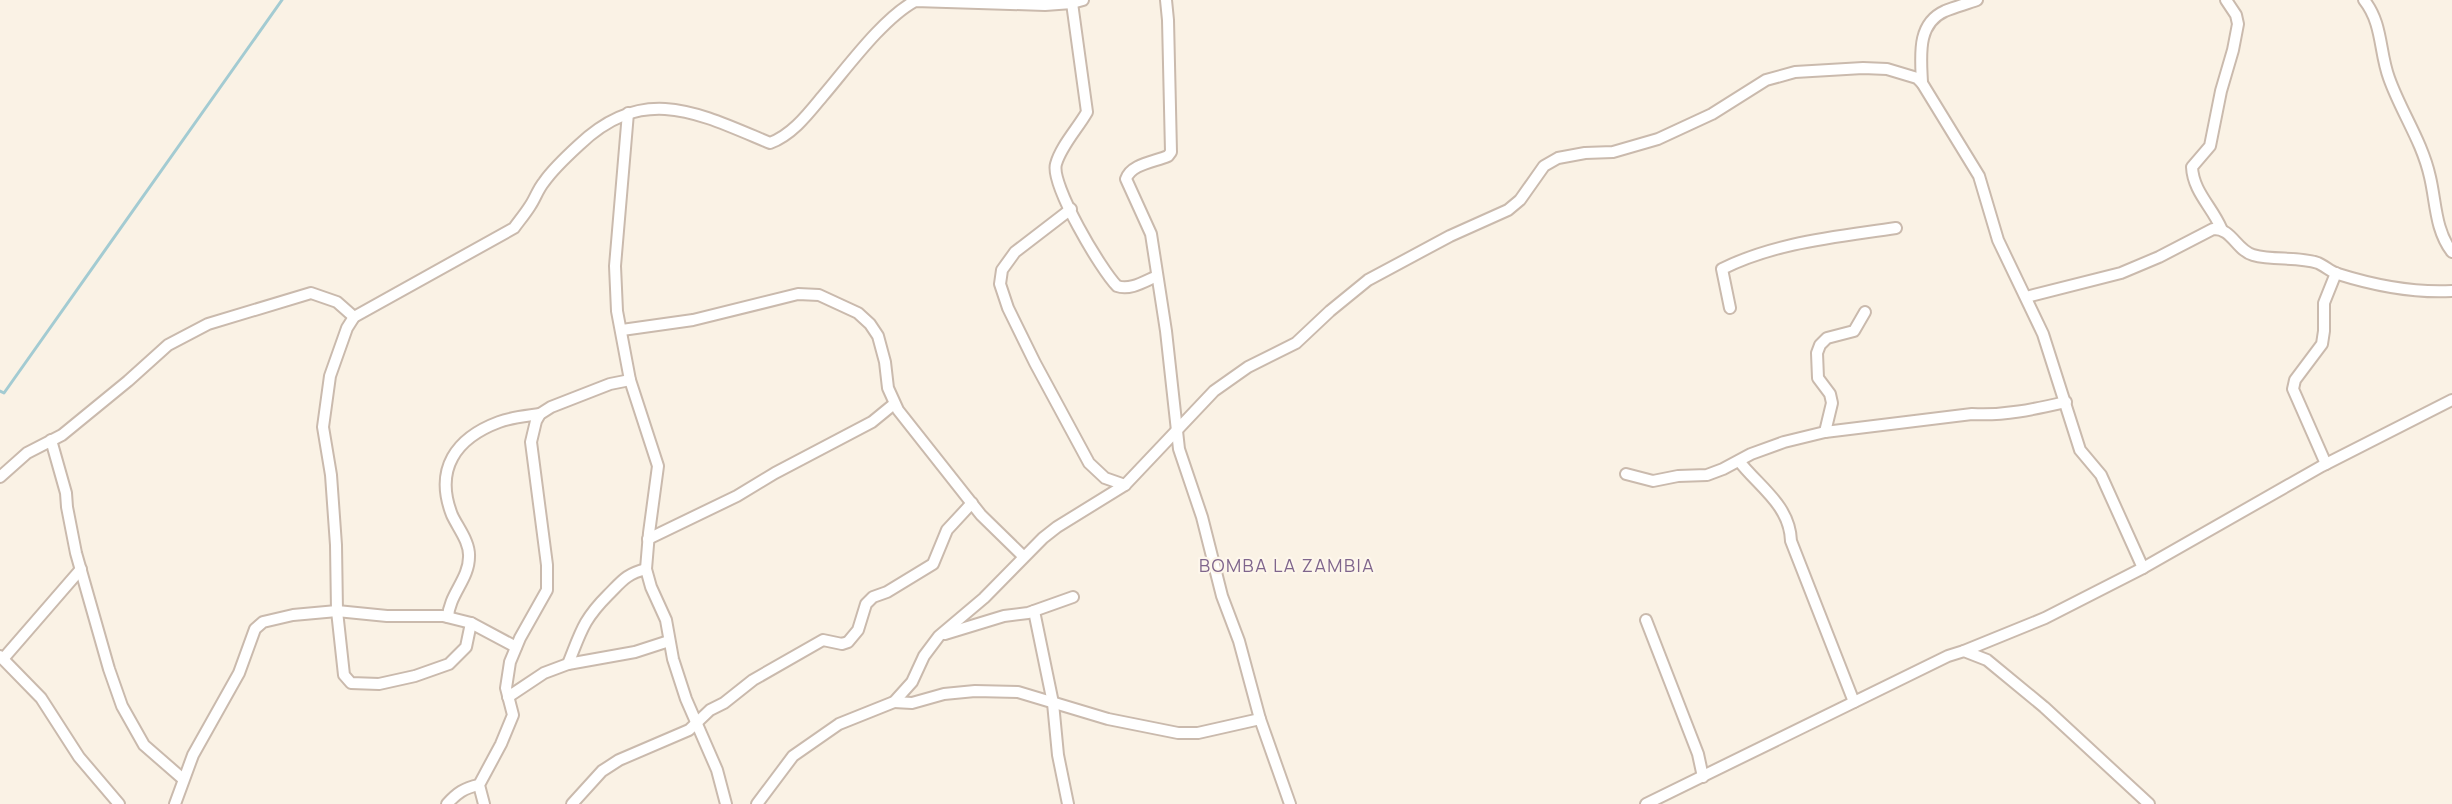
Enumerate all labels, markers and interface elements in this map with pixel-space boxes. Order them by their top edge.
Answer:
district label: BOMBA LA ZAMBIA [1199,553,1375,577]

